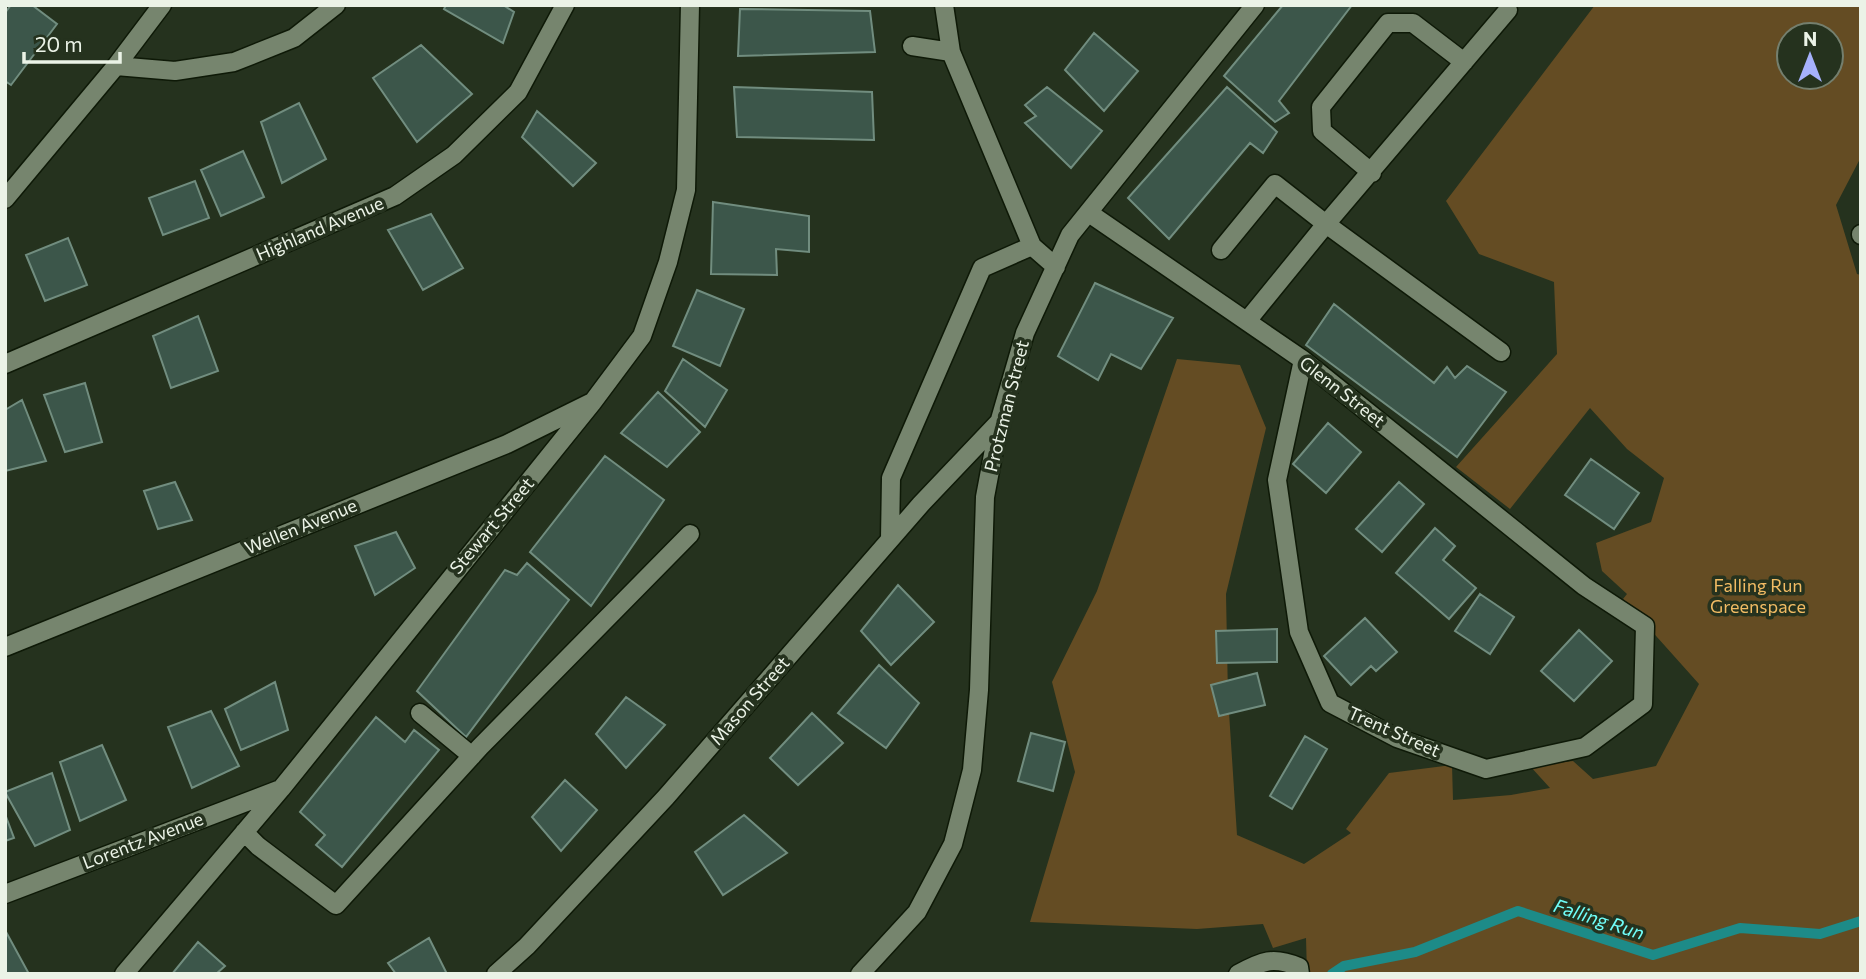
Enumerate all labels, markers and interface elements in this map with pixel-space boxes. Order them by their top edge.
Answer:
scale bar [24,21,121,65]
north arrow [1775,21,1845,91]
text: N [1803,27,1817,50]
text: 20 m [35,31,83,56]
street label: Highland Avenue [253,191,387,265]
street label: Protzman Street [979,338,1033,474]
street label: Glenn Street [1296,351,1390,431]
street label: Stewart Street [444,473,538,578]
street label: Wellen Avenue [241,494,360,559]
park label: Falling Run Greenspace [1710,574,1806,617]
street label: Mason Street [705,652,794,749]
street label: Trent Street [1345,701,1444,761]
street label: Lorentz Avenue [79,807,206,873]
water label: Falling Run [1551,893,1647,944]

